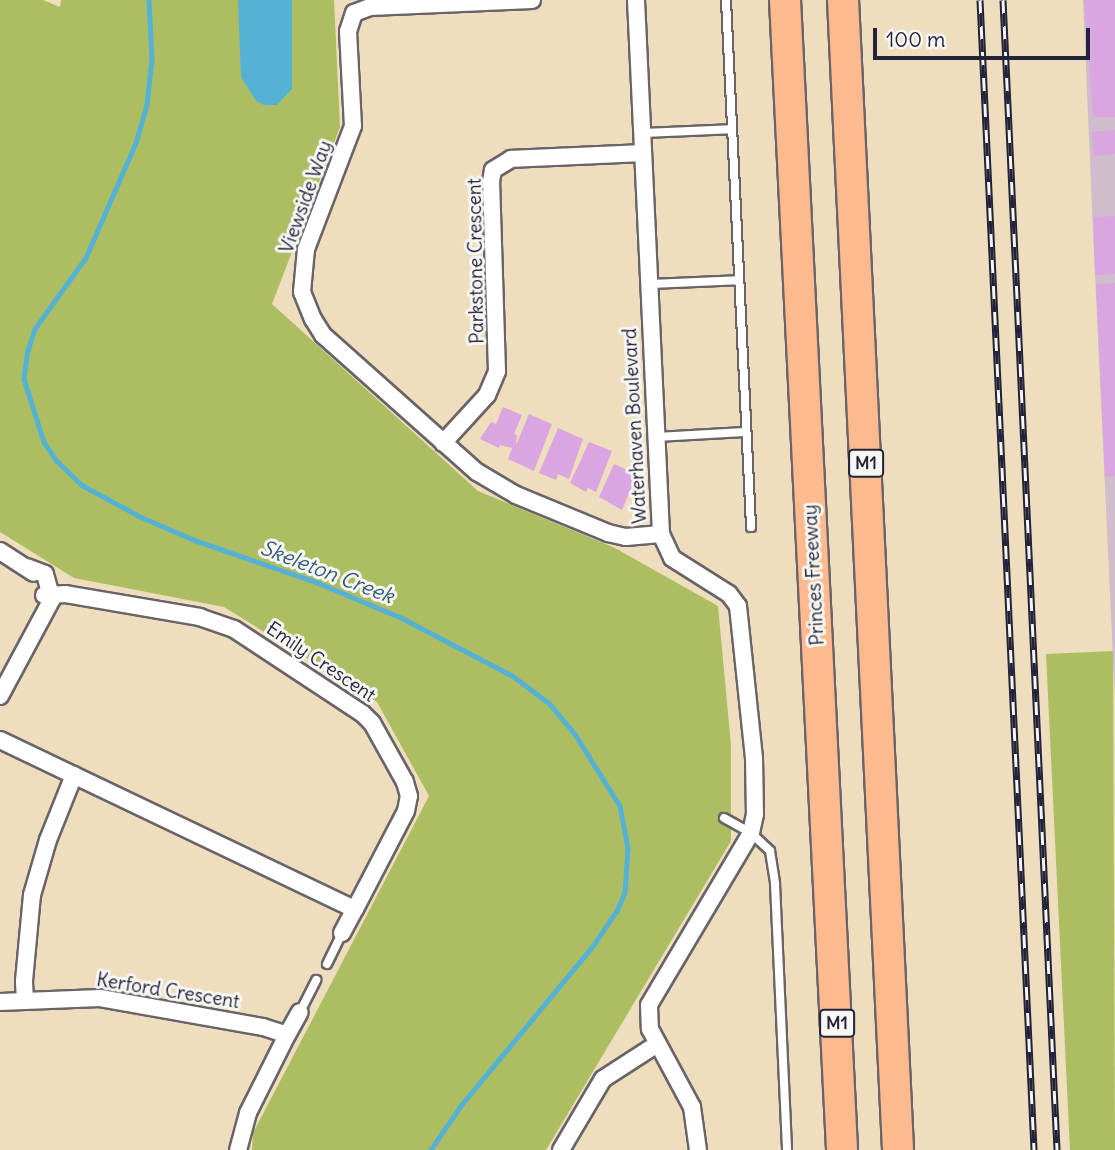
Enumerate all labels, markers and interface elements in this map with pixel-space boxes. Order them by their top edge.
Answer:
scale bar [877,14,1094,58]
text: 100 m [886,26,945,53]
street label: Viewside Way [275,138,337,256]
street label: Parkstone Crescent [463,178,489,344]
street label: Waterhaven Boulevard [618,328,652,524]
road number: M1 [847,448,885,477]
street label: Princes Freeway [799,504,829,646]
water label: Skeleton Creek [257,535,397,609]
street label: Emily Crescent [262,617,380,707]
street label: Kerford Crescent [95,968,241,1014]
road number: M1 [818,1008,856,1038]

